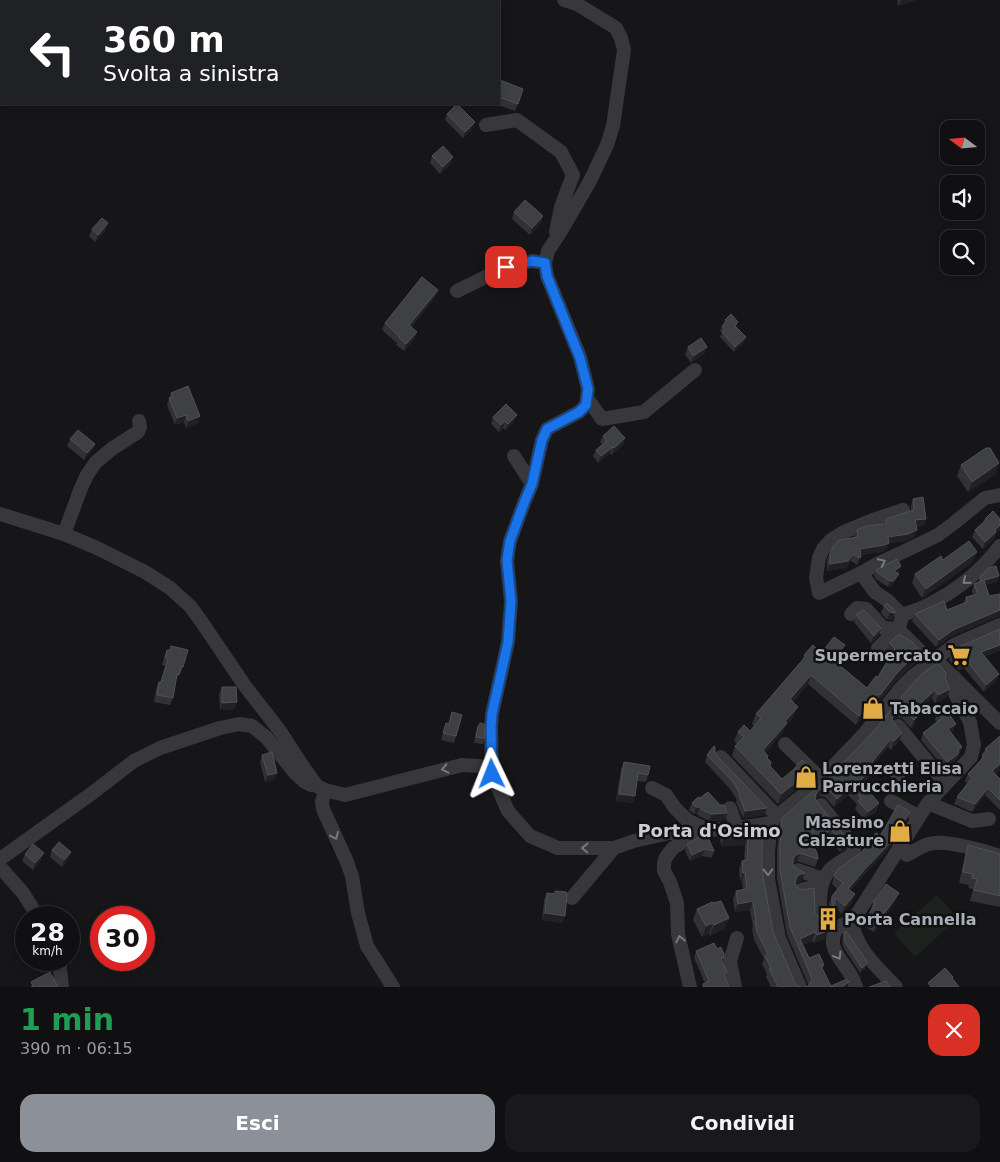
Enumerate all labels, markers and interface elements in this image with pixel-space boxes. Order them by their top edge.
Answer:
icon: left [20,20,85,85]
text: 360 m [103,20,225,60]
text: Svolta a sinistra [103,61,279,86]
north arrow [940,120,985,165]
map controls [940,120,985,275]
button: sound [940,175,985,220]
button: search [940,230,985,275]
pin [485,246,527,288]
icon: arrive [492,253,520,281]
one-way arrow [877,557,886,568]
one-way arrow [962,575,971,584]
supermarket icon: Supermercato [946,642,972,668]
place label: Supermercato [815,646,942,665]
shop icon: Tabaccaio [860,695,886,721]
place label: Tabaccaio [890,699,978,718]
position arrow [465,747,517,799]
place label: Lorenzetti Elisa Parrucchieria [822,759,962,796]
one-way arrow [441,763,450,774]
shop icon: Lorenzetti Elisa Parrucchieria [793,764,819,790]
place label: Massimo Calzature [798,813,884,850]
shop icon: Massimo Calzature [887,818,913,844]
district label: Porta d'Osimo [637,820,781,841]
one-way arrow [329,831,340,840]
one-way arrow [581,843,588,853]
one-way arrow [763,868,774,876]
speed limit sign: 30 [90,906,155,971]
building icon: Porta Cannella [815,906,841,932]
place label: Porta Cannella [844,910,977,929]
text: 28 [30,918,65,947]
one-way arrow [675,935,686,944]
text: km/h [32,944,63,958]
one-way arrow [832,951,842,960]
text: 1 min [20,1002,114,1037]
button: close [928,1004,980,1056]
text: 390 m · 06:15 [20,1039,133,1058]
button: Esci [20,1094,495,1152]
button: Condividi [505,1094,980,1152]

